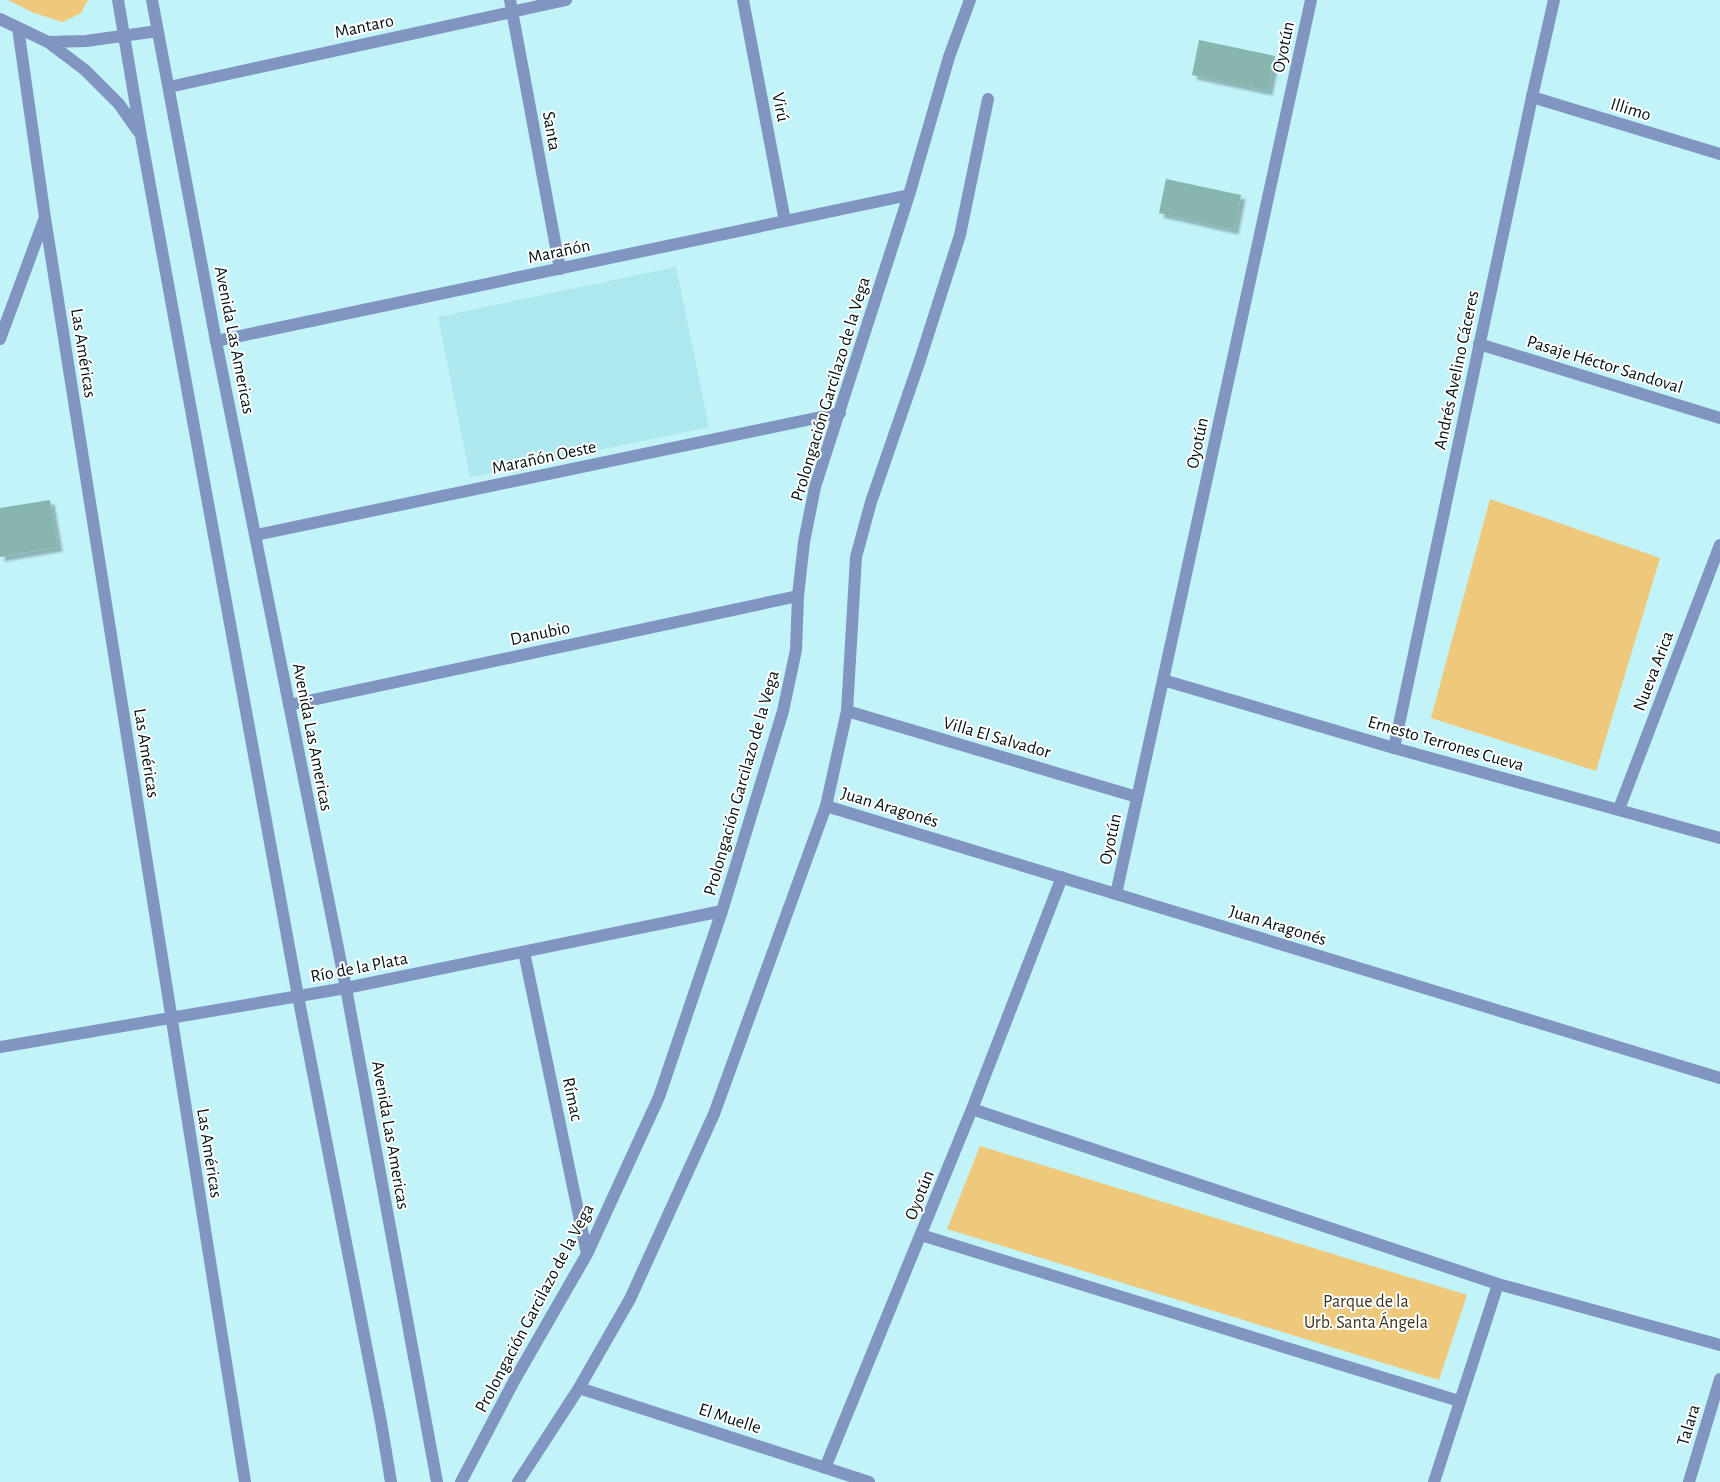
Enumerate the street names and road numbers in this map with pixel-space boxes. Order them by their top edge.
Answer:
street label: Mantaro [333,12,396,42]
street label: Oyotún [1270,20,1298,74]
street label: Virú [768,91,792,123]
street label: Illimo [1608,95,1653,125]
street label: Santa [539,110,563,152]
street label: Marañón [526,237,592,267]
street label: Avenida Las Americas [211,265,257,416]
street label: Prolongación Garcilazo de la Vega [788,275,874,504]
street label: Andrés Avelino Cáceres [1431,289,1483,451]
street label: Las Américas [67,307,99,399]
street label: Pasaje Héctor Sandoval [1525,333,1685,397]
street label: Oyotún [1184,416,1212,470]
street label: Marañón Oeste [490,438,598,478]
street label: Danubio [509,619,572,649]
street label: Nueva Arica [1631,629,1677,714]
street label: Avenida Las Americas [289,662,335,813]
street label: Prolongación Garcilazo de la Vega [701,669,783,898]
street label: Las Américas [130,707,162,799]
street label: Ernesto Terrones Cueva [1366,713,1526,775]
street label: Villa El Salvador [941,714,1053,762]
street label: Juan Aragonés [839,785,941,831]
street label: Oyotún [1097,812,1125,866]
street label: Juan Aragonés [1227,903,1329,949]
street label: Río de la Plata [309,950,409,986]
street label: Avenida Las Americas [368,1060,412,1211]
street label: Rímac [559,1076,585,1123]
street label: Las Américas [193,1107,225,1199]
street label: Oyotún [902,1168,938,1223]
street label: Prolongación Garcilazo de la Vega [472,1201,598,1416]
street label: El Muelle [696,1400,763,1437]
street label: Talara [1674,1402,1704,1448]

